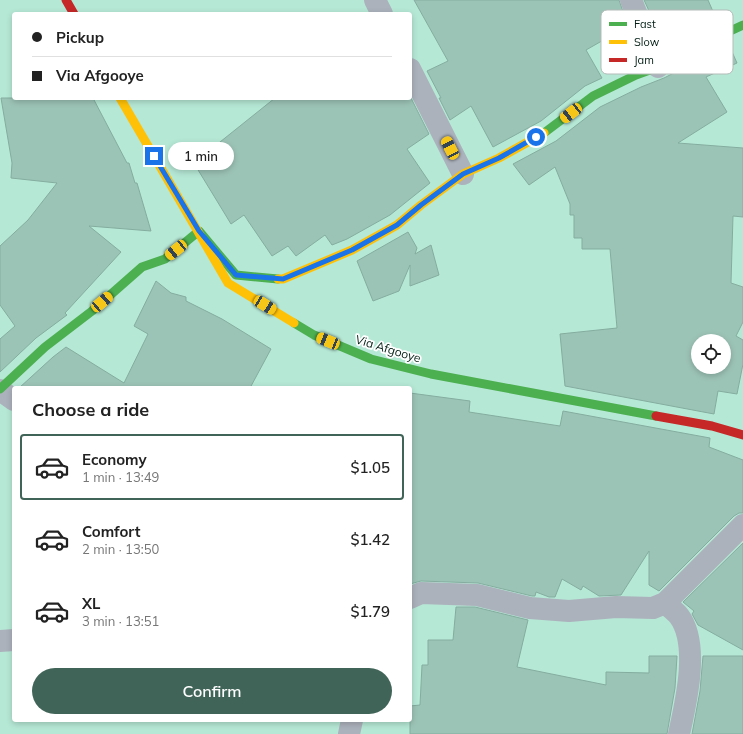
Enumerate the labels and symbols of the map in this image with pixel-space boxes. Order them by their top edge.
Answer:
legend [601,10,733,74]
text: Fast [634,17,656,31]
text: Slow [634,35,660,49]
text: Jam [634,53,654,67]
car [558,101,584,125]
route start [527,128,545,146]
car [439,135,461,161]
callout: 1 min [168,142,234,170]
route end [145,147,163,165]
car [163,238,189,262]
car [89,290,115,314]
car [252,294,278,316]
car [315,331,341,351]
street label: Via Afgooye [354,331,423,366]

